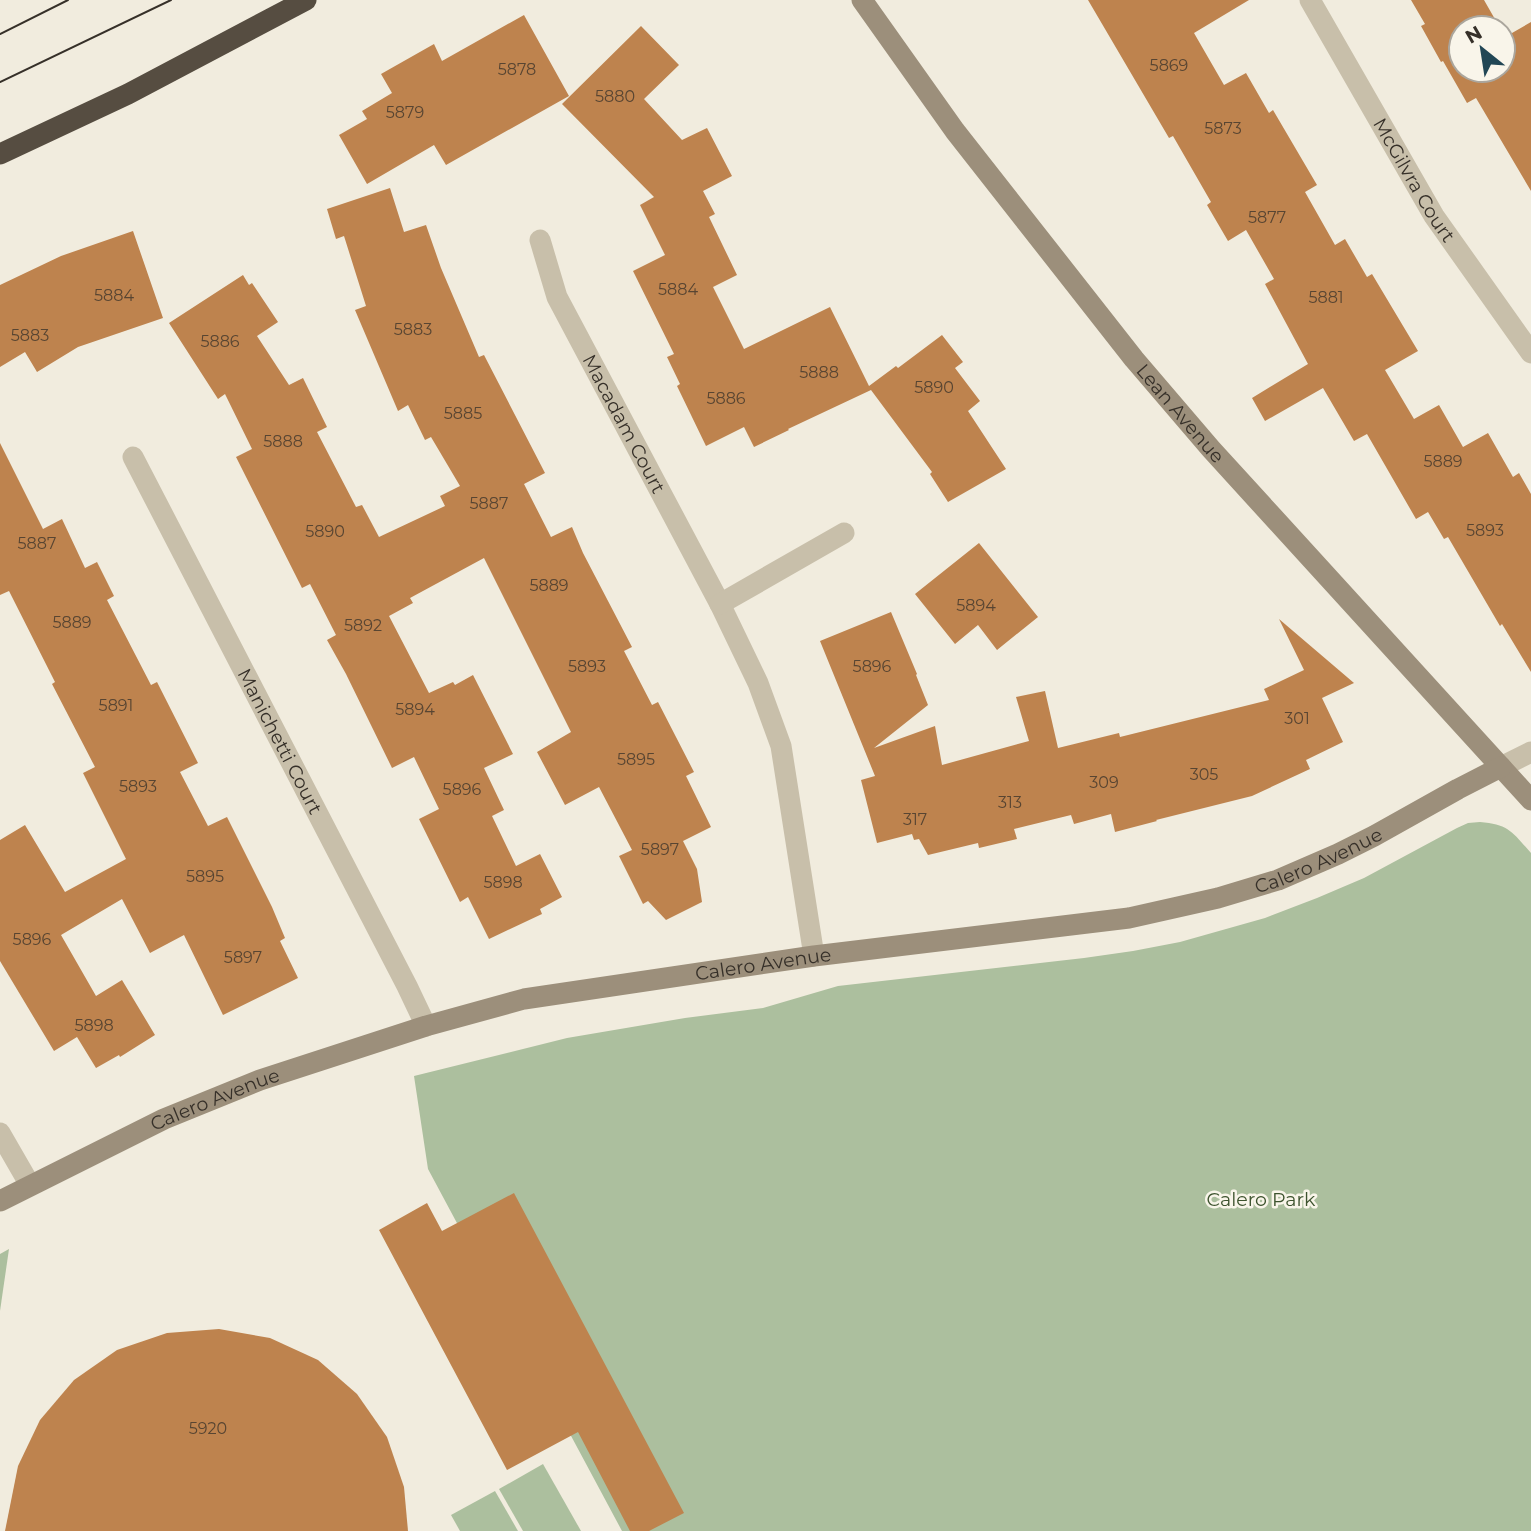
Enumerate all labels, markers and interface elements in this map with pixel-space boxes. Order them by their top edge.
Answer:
north arrow [1447,14,1517,84]
text: N [1461,21,1486,49]
house number: 5869 [1150,56,1188,75]
house number: 5878 [498,60,536,79]
house number: 5880 [595,87,635,106]
house number: 5879 [386,103,424,122]
street label: McGilvra Court [1369,114,1460,247]
house number: 5873 [1204,119,1242,138]
house number: 5877 [1248,208,1286,227]
house number: 5884 [658,280,698,299]
house number: 5884 [94,286,134,305]
house number: 5881 [1308,288,1344,307]
house number: 5883 [394,320,432,339]
house number: 5883 [11,326,49,345]
house number: 5886 [200,332,240,351]
street label: Macadam Court [578,350,671,497]
street label: Lean Avenue [1132,359,1229,468]
house number: 5888 [799,363,839,382]
house number: 5890 [914,378,954,397]
house number: 5886 [706,389,746,408]
house number: 5885 [444,404,482,423]
house number: 5888 [263,432,303,451]
house number: 5889 [1423,452,1463,471]
house number: 5887 [470,494,508,513]
house number: 5893 [1466,521,1504,540]
house number: 5890 [305,522,345,541]
house number: 5887 [18,534,56,553]
house number: 5889 [529,576,569,595]
house number: 5894 [956,596,996,615]
house number: 5889 [52,613,92,632]
house number: 5892 [344,616,382,635]
house number: 5893 [568,657,606,676]
house number: 5896 [853,657,892,676]
street label: Manichetti Court [233,664,328,818]
house number: 5891 [99,696,133,715]
house number: 5894 [395,700,435,719]
house number: 301 [1284,709,1310,728]
house number: 5895 [617,750,655,769]
house number: 305 [1190,765,1218,784]
house number: 309 [1089,773,1119,792]
house number: 5893 [119,777,157,796]
house number: 5896 [443,780,482,799]
house number: 313 [998,793,1022,812]
house number: 317 [903,810,927,829]
street label: Calero Avenue [1252,822,1386,898]
house number: 5897 [641,840,679,859]
house number: 5895 [186,867,224,886]
house number: 5898 [483,873,523,892]
house number: 5896 [13,930,52,949]
street label: Calero Avenue [694,943,833,985]
house number: 5897 [224,948,262,967]
house number: 5898 [74,1016,114,1035]
street label: Calero Avenue [146,1063,282,1136]
park label: Calero Park [1207,1188,1316,1211]
house number: 5920 [189,1419,227,1438]

